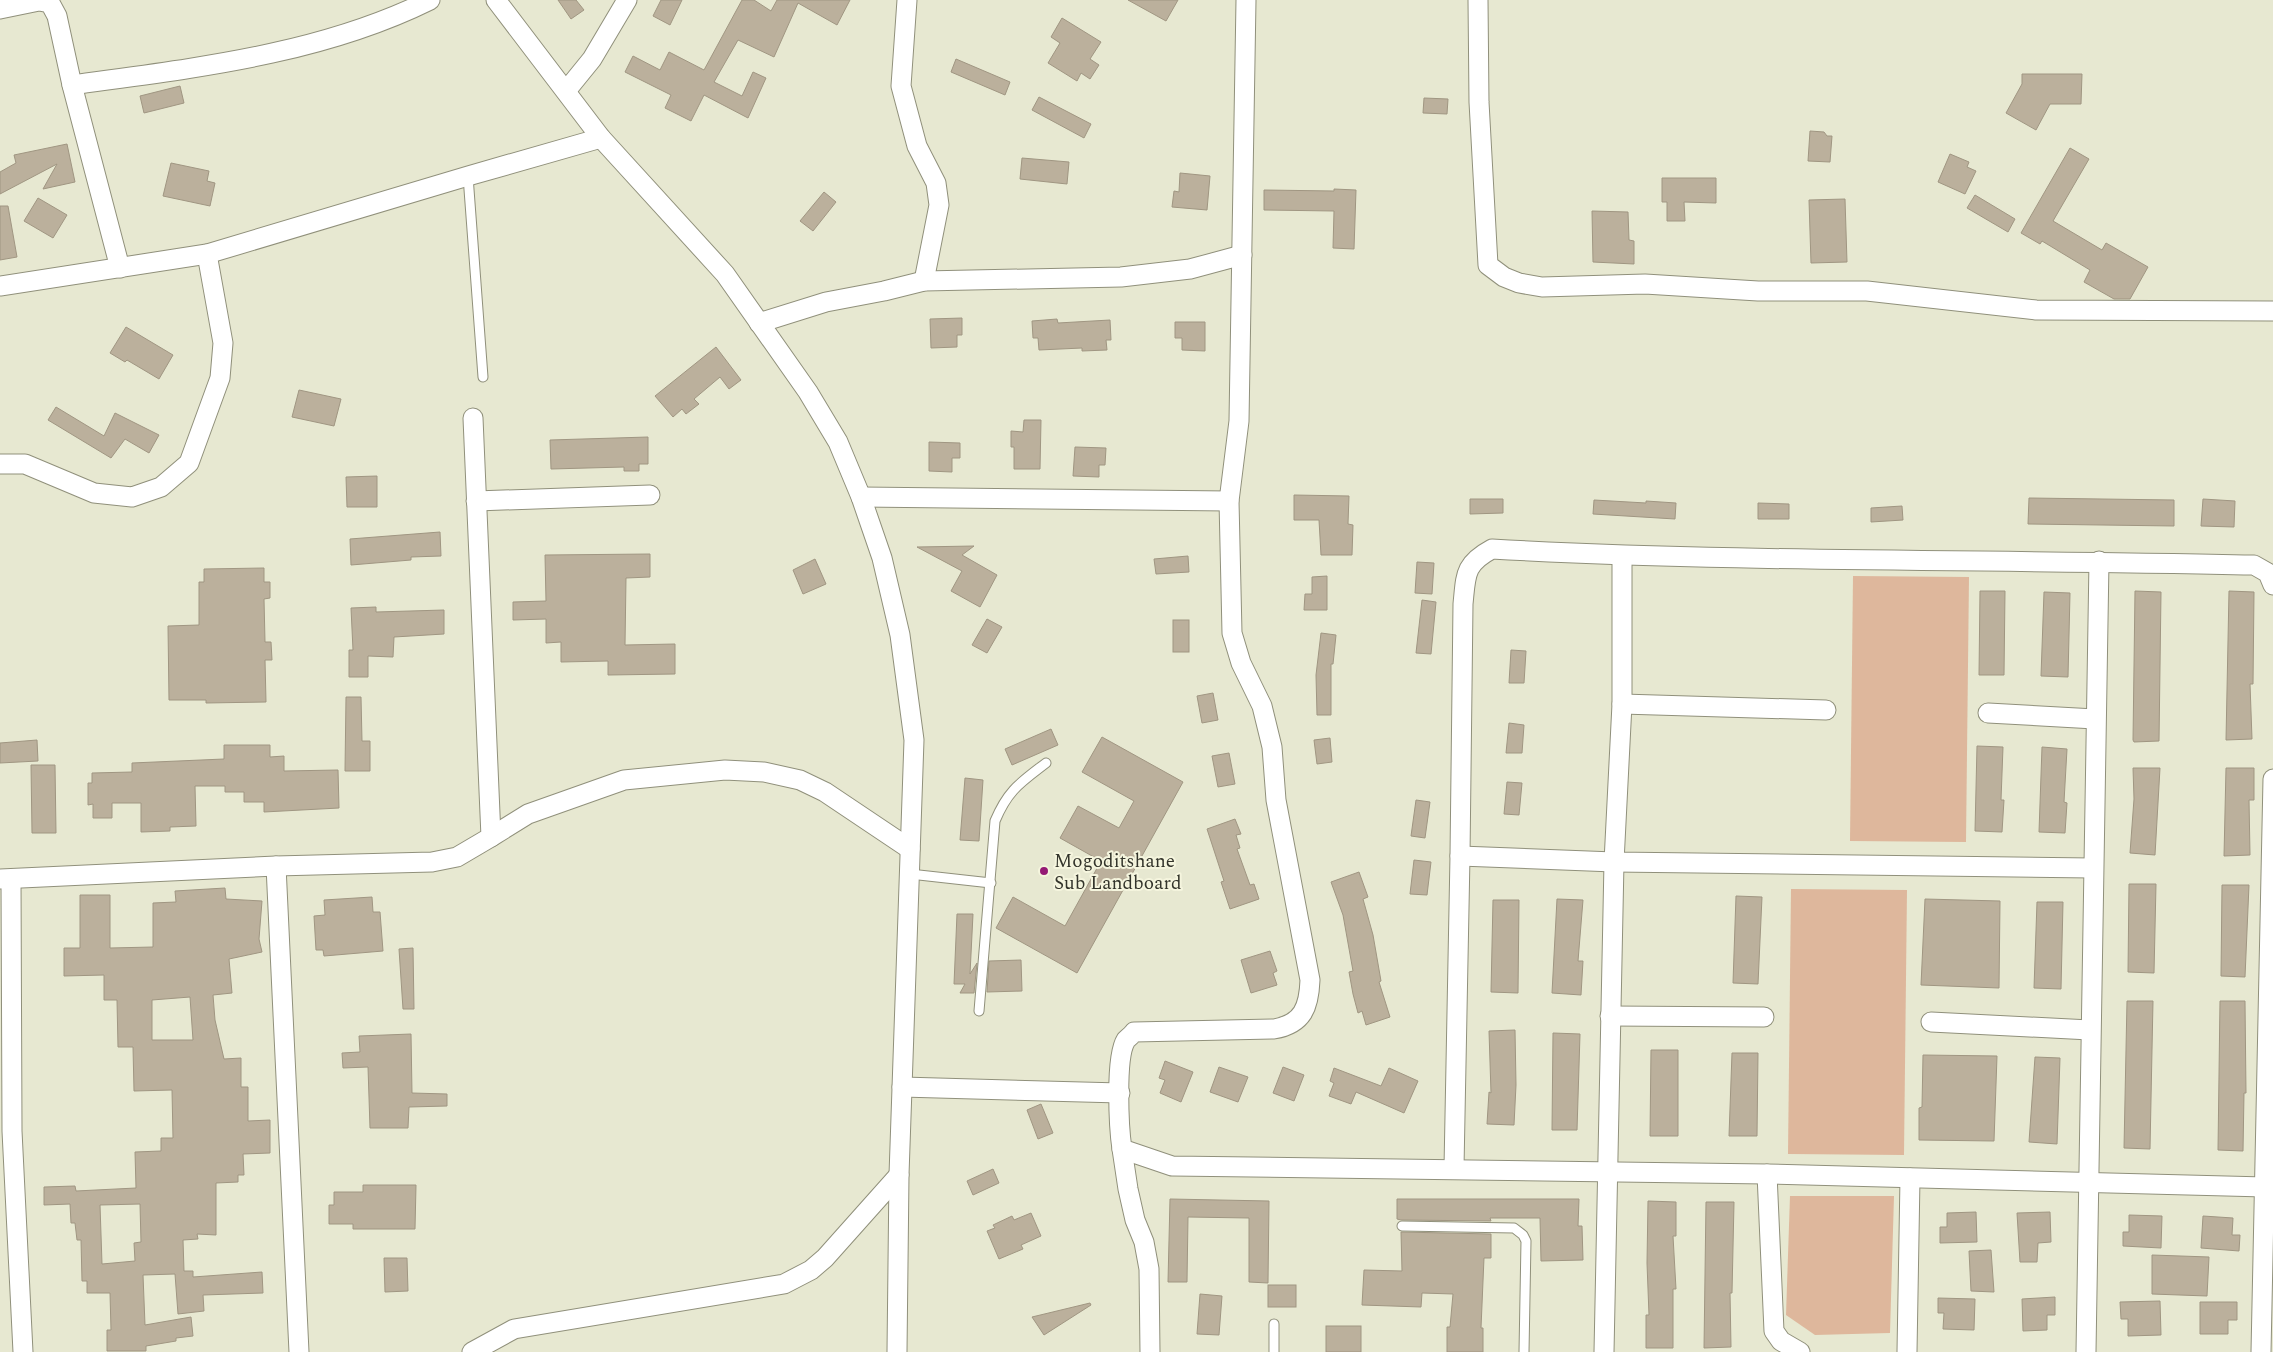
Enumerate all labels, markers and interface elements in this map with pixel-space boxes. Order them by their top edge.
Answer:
place label: Mogoditshane Sub Landboard [1054,847,1182,898]
marker: Mogoditshane Sub Landboard [1038,865,1050,877]

